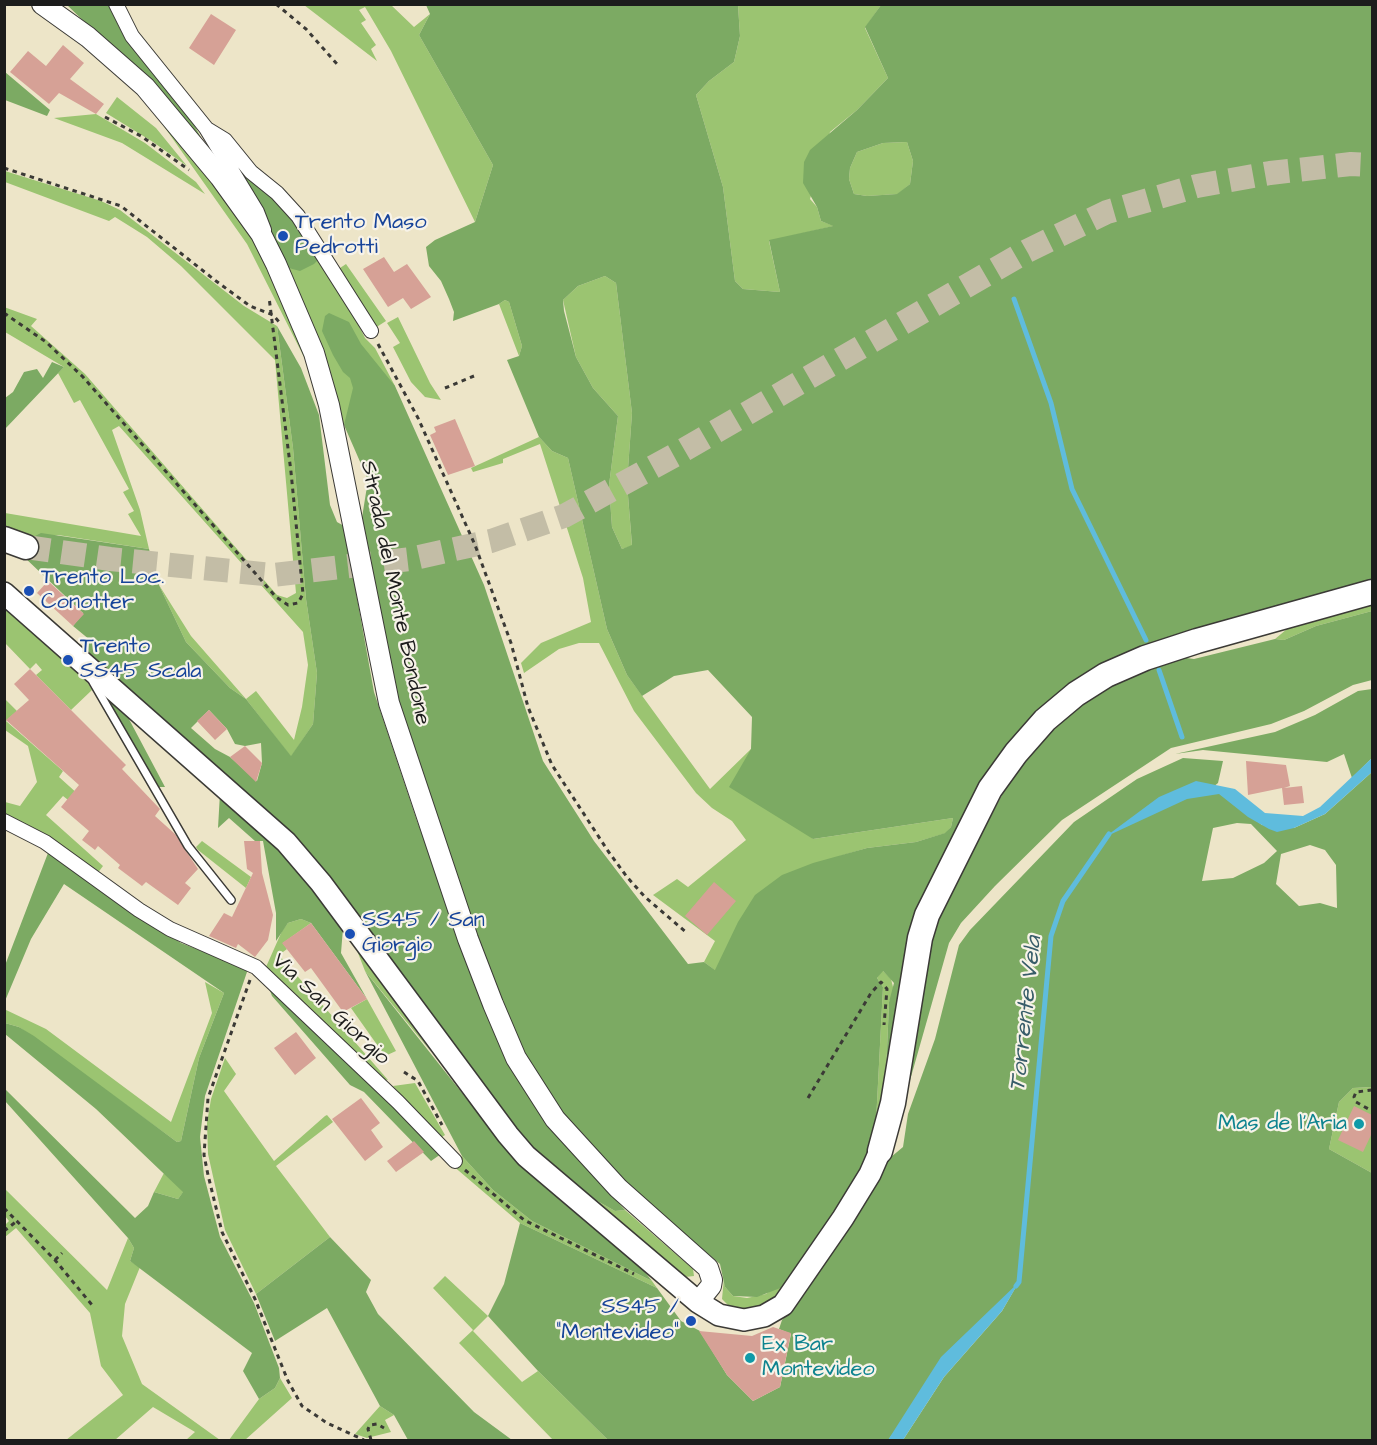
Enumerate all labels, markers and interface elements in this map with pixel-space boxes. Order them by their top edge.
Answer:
place label: Trento Maso Pedrotti [295,210,427,262]
marker: Trento Maso Pedrotti [276,229,290,243]
street label: Strada del Monte Bondone [353,458,435,728]
place label: Trento Loc. Conotter [41,565,164,616]
marker: Trento Loc. Conotter [22,584,36,598]
place label: Trento SS45 Scala [80,634,202,686]
marker: Trento SS45 Scala [61,653,75,667]
place label: SS45 / San Giorgio [362,908,485,960]
marker: SS45 / San Giorgio [343,927,357,941]
water label: Torrente Vela [1005,935,1049,1093]
street label: Via San Giorgio [265,948,395,1072]
place label: Mas de l'Aria [1218,1111,1347,1137]
marker: Mas de l'Aria [1352,1117,1366,1131]
place label: SS45 / "Montevideo" [556,1295,679,1346]
marker: SS45 / "Montevideo" [684,1314,698,1328]
place label: Ex Bar Montevideo [762,1332,875,1384]
marker: Ex Bar Montevideo [743,1351,757,1365]

